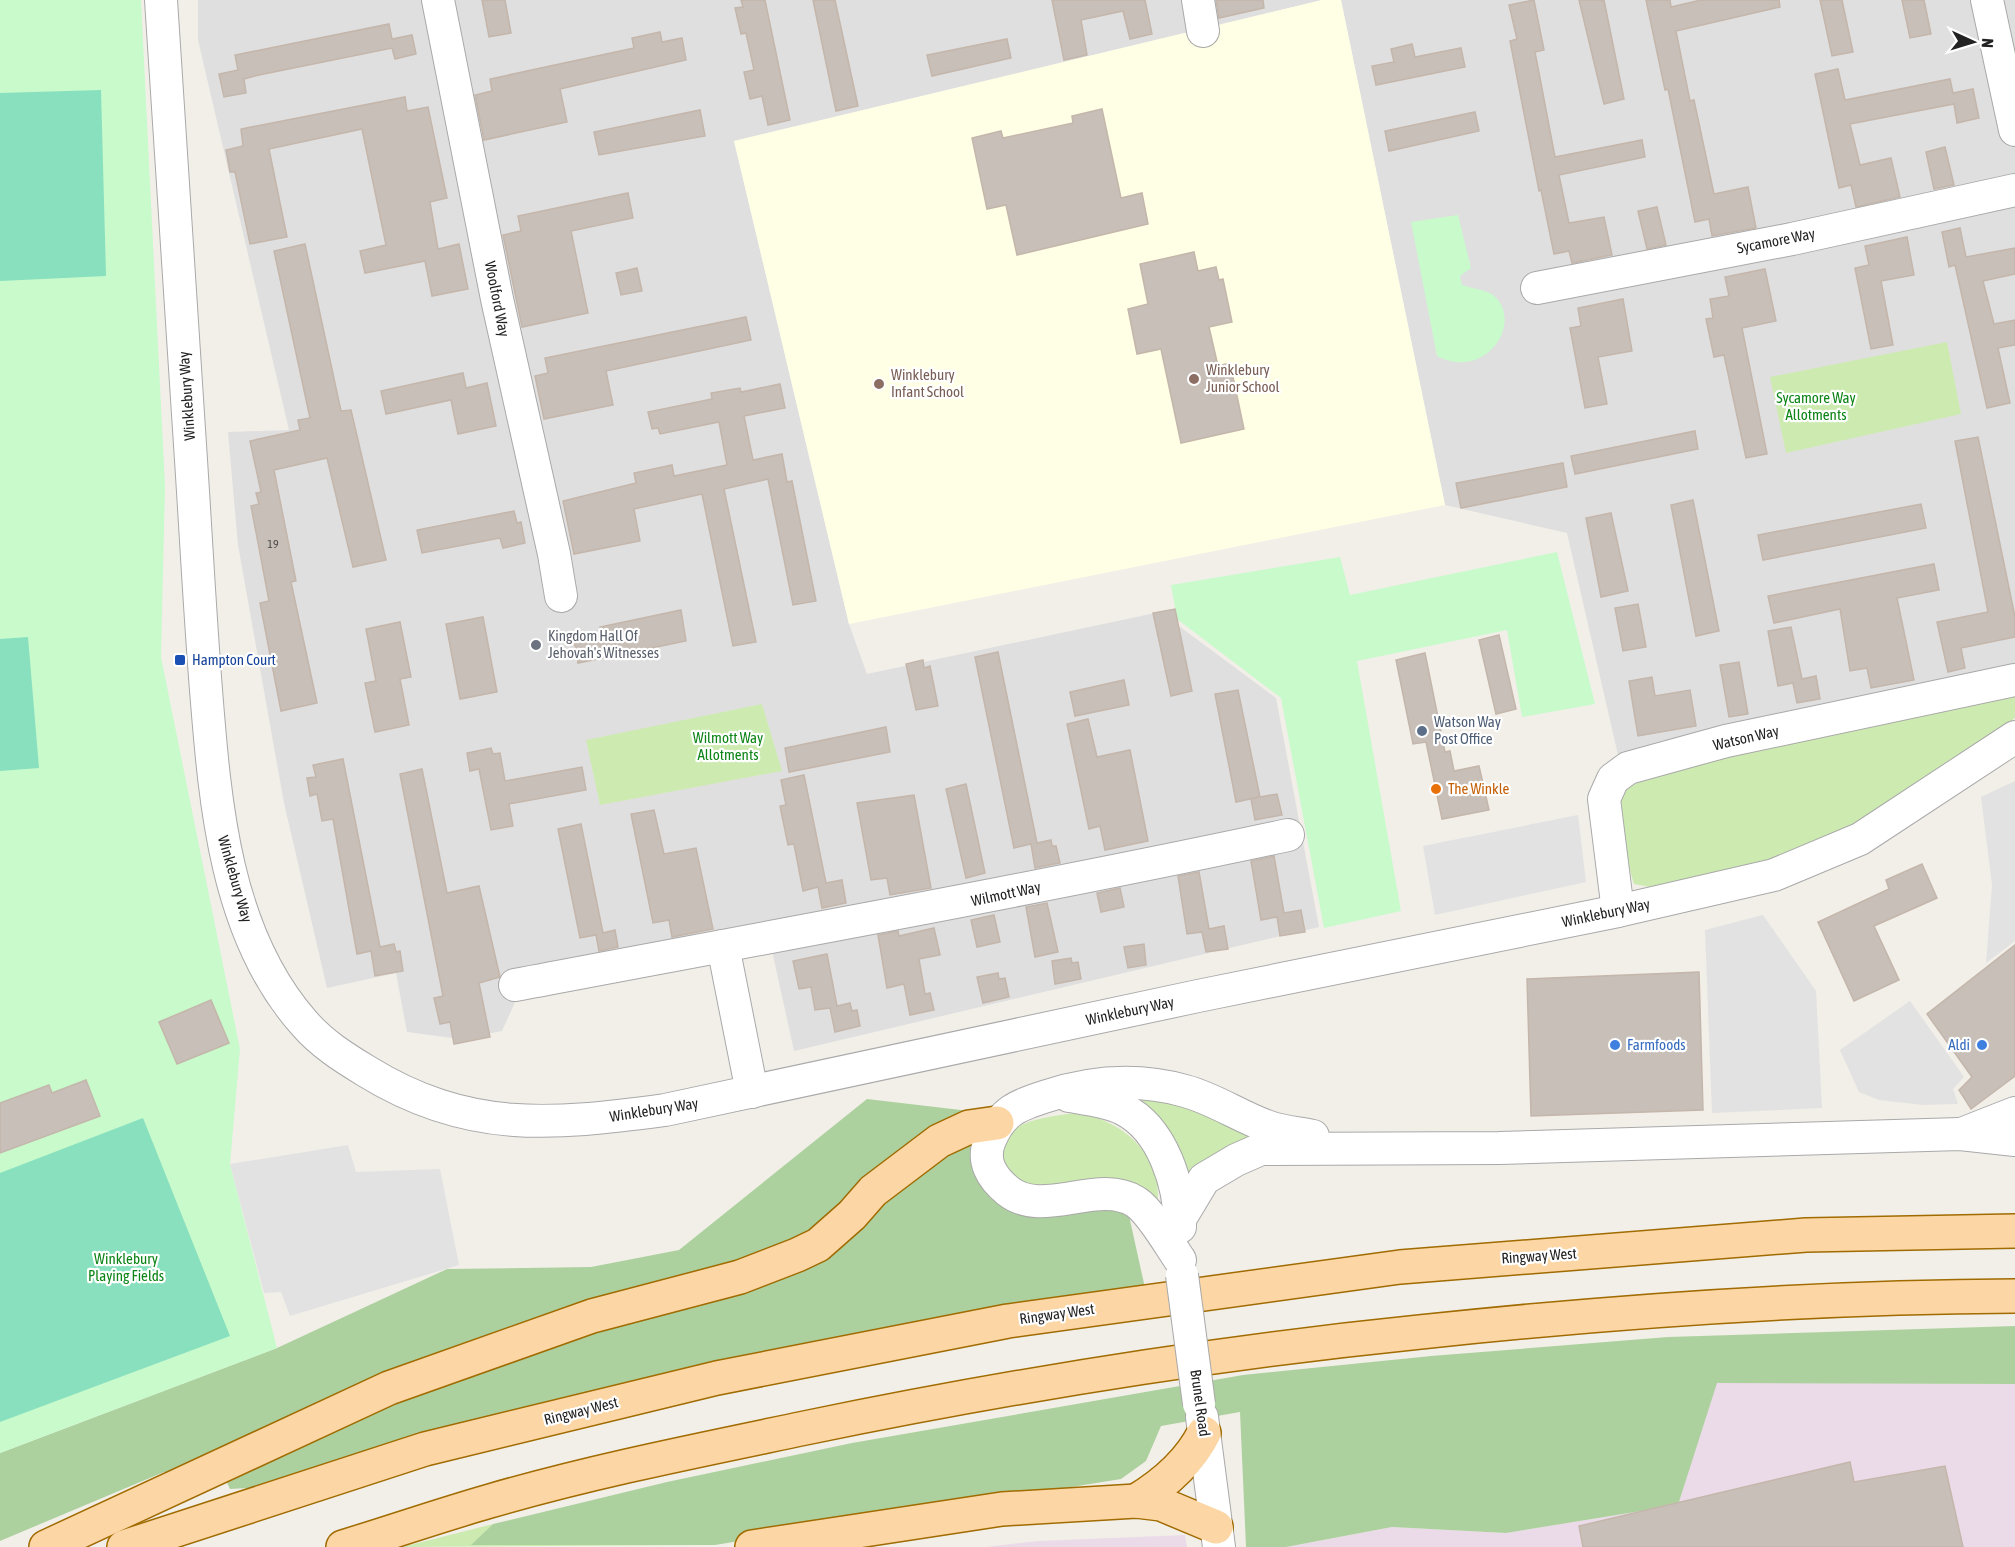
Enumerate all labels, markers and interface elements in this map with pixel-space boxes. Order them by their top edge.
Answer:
north arrow [1943,12,2003,72]
text: N [1979,38,1997,48]
street label: Sycamore Way [1735,225,1817,256]
street label: Woolford Way [482,260,513,338]
street label: Winklebury Way [175,351,198,441]
place label: Winklebury Junior School [1206,361,1280,395]
place label: Winklebury Infant School [891,366,964,400]
marker: Winklebury Junior School [1187,372,1201,386]
marker: Winklebury Infant School [872,377,886,391]
park label: Sycamore Way Allotments [1776,389,1856,423]
house number: 19 [267,537,279,551]
place label: Kingdom Hall Of Jehovah's Witnesses [548,627,659,661]
marker: Kingdom Hall Of Jehovah's Witnesses [529,638,543,652]
place label: Hampton Court [192,651,276,668]
marker: Hampton Court [173,653,187,667]
place label: Watson Way Post Office [1434,713,1501,747]
street label: Watson Way [1711,722,1780,753]
marker: Watson Way Post Office [1415,724,1429,738]
park label: Wilmott Way Allotments [693,729,763,763]
place label: The Winkle [1448,780,1509,797]
marker: The Winkle [1429,782,1443,796]
street label: Winklebury Way [215,834,256,924]
street label: Wilmott Way [970,878,1042,909]
street label: Winklebury Way [1560,895,1651,930]
street label: Winklebury Way [1084,993,1175,1028]
place label: Farmfoods [1627,1036,1686,1053]
place label: Aldi [1948,1036,1970,1053]
marker: Farmfoods [1608,1038,1622,1052]
marker: Aldi [1975,1038,1989,1052]
street label: Winklebury Way [608,1094,699,1125]
street label: Ringway West [1501,1244,1577,1267]
park label: Winklebury Playing Fields [88,1250,164,1284]
street label: Ringway West [1018,1300,1096,1327]
street label: Brunel Road [1187,1368,1214,1438]
street label: Ringway West [542,1393,620,1428]

